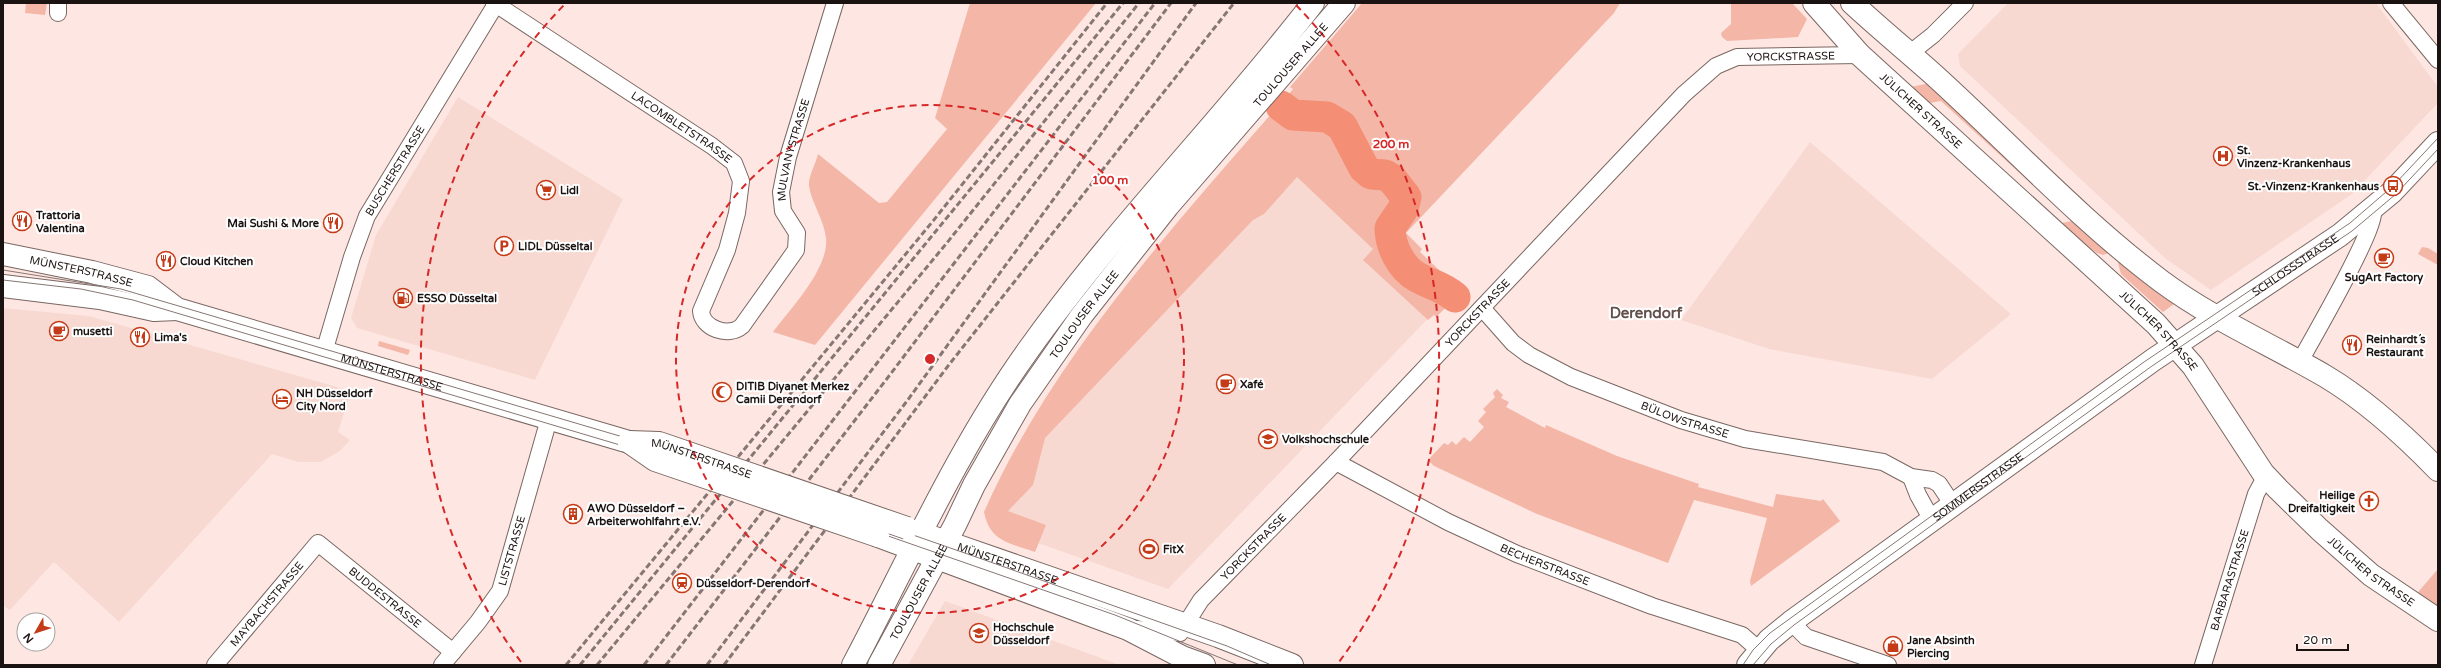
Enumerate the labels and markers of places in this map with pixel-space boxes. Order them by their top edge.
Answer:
place label: St. Vinzenz-Krankenhaus [2237,144,2351,170]
hospital icon: St. Vinzenz-Krankenhaus [2212,145,2234,167]
bus stop icon: St.-Vinzenz-Krankenhaus [2382,175,2404,197]
supermarket icon: Lidl [535,179,557,201]
place label: St.-Vinzenz-Krankenhaus [2248,180,2380,193]
place label: Lidl [560,184,579,197]
place label: Trattoria Valentina [35,209,85,235]
restaurant icon: Trattoria Valentina [11,210,33,232]
restaurant icon: Mai Sushi & More [322,212,344,234]
place label: Mai Sushi & More [227,217,320,230]
parking icon: LIDL Düsseltal [493,235,515,257]
place label: LIDL Düsseltal [518,240,593,253]
cafe icon: SugArt Factory [2373,247,2395,269]
restaurant icon: Cloud Kitchen [155,250,177,272]
place label: Cloud Kitchen [180,255,254,268]
place label: SugArt Factory [2345,271,2423,285]
fuel station icon: ESSO Düsseltal [392,287,414,309]
place label: ESSO Düsseltal [417,292,497,305]
cafe icon: musetti [48,320,70,342]
place label: musetti [73,325,113,338]
restaurant icon: Lima's [129,326,151,348]
place label: Lima's [154,331,188,344]
place label: Reinhardt´s Restaurant [2366,333,2426,359]
restaurant icon: Reinhardt´s Restaurant [2341,334,2363,356]
centre of rings [923,352,937,366]
cafe icon: Xafé [1215,373,1237,395]
place label: Xafé [1240,378,1264,391]
place label: DITIB Diyanet Merkez Camii Derendorf [736,380,850,406]
mosque icon: DITIB Diyanet Merkez Camii Derendorf [711,381,733,403]
place label: NH Düsseldorf City Nord [296,387,373,414]
hotel icon: NH Düsseldorf City Nord [271,388,293,410]
school or university icon: Volkshochschule [1257,428,1279,450]
place label: Volkshochschule [1282,433,1370,446]
place label: Heilige Dreifaltigkeit [2288,489,2356,516]
church icon: Heilige Dreifaltigkeit [2358,490,2380,512]
place label: AWO Düsseldorf – Arbeiterwohlfahrt e.V. [587,502,701,528]
building icon: AWO Düsseldorf – Arbeiterwohlfahrt e.V. [562,503,584,525]
sports icon: FitX [1138,538,1160,560]
place label: FitX [1163,543,1185,556]
station icon: Düsseldorf-Derendorf [671,572,693,594]
place label: Düsseldorf-Derendorf [696,577,811,590]
place label: Hochschule Düsseldorf [993,621,1055,647]
school or university icon: Hochschule Düsseldorf [968,622,990,644]
place label: Jane Absinth Piercing [1906,634,1975,661]
shop icon: Jane Absinth Piercing [1882,635,1904,657]

